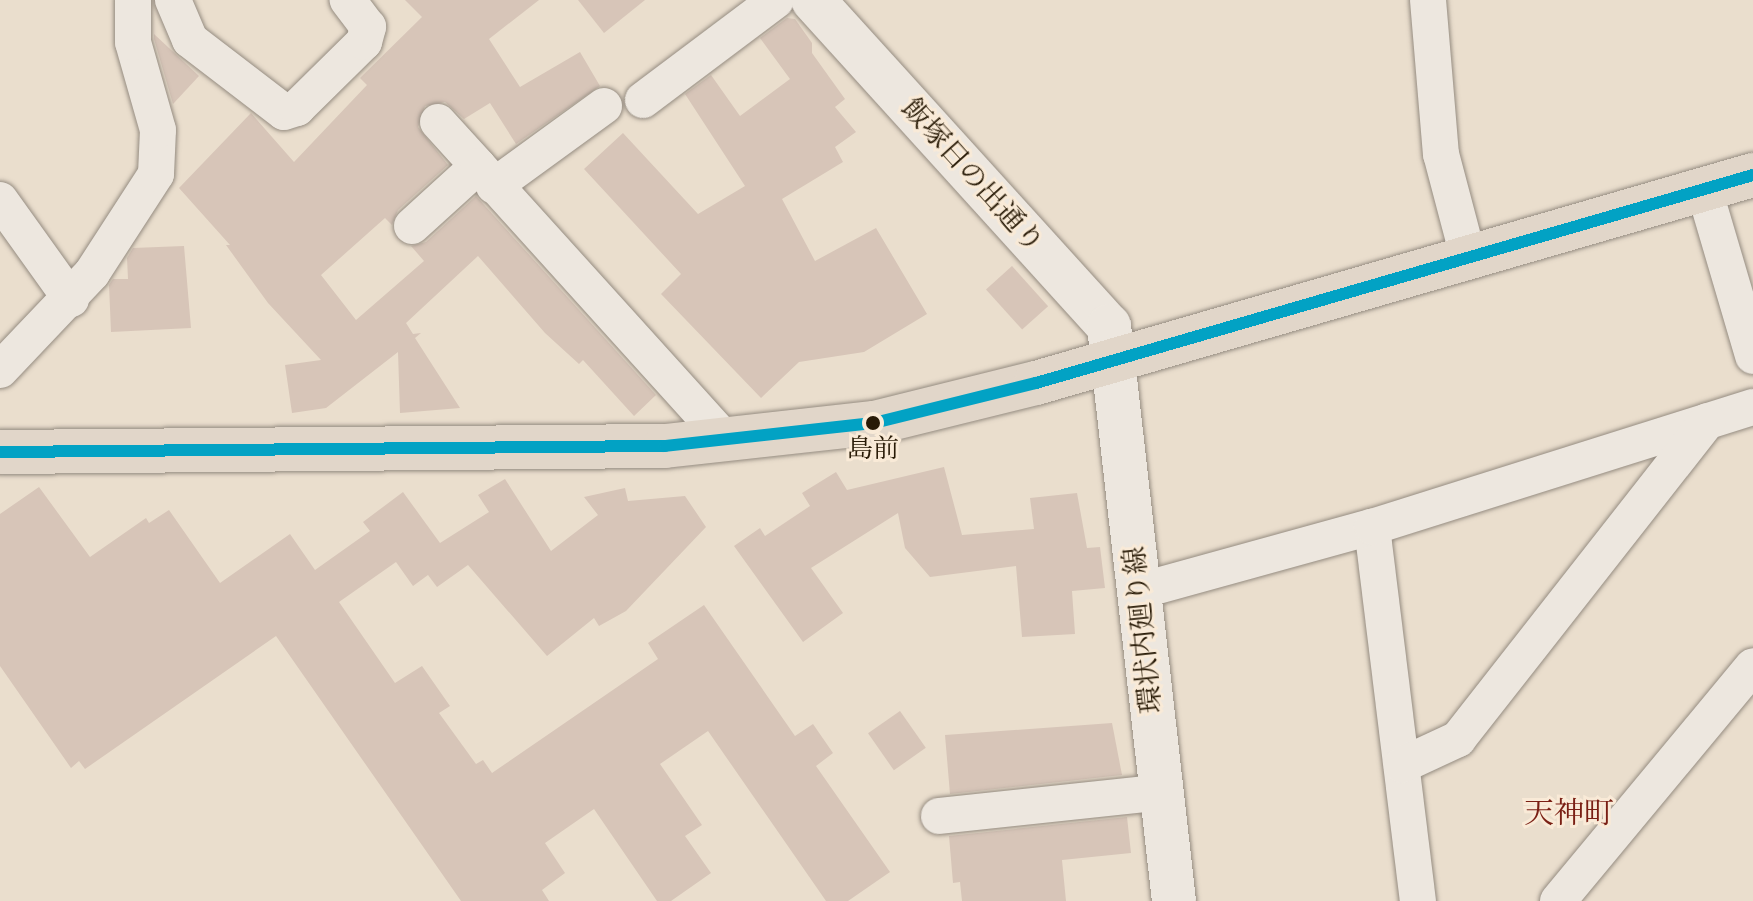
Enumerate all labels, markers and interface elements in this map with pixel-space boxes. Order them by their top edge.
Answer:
street label: 飯塚日の出通り [894,92,1050,260]
marker: 島前 [865,415,881,431]
place label: 島前 [847,434,899,466]
street label: 環状内廻り線 [1119,545,1169,715]
district label: 天神町 [1524,797,1614,833]

